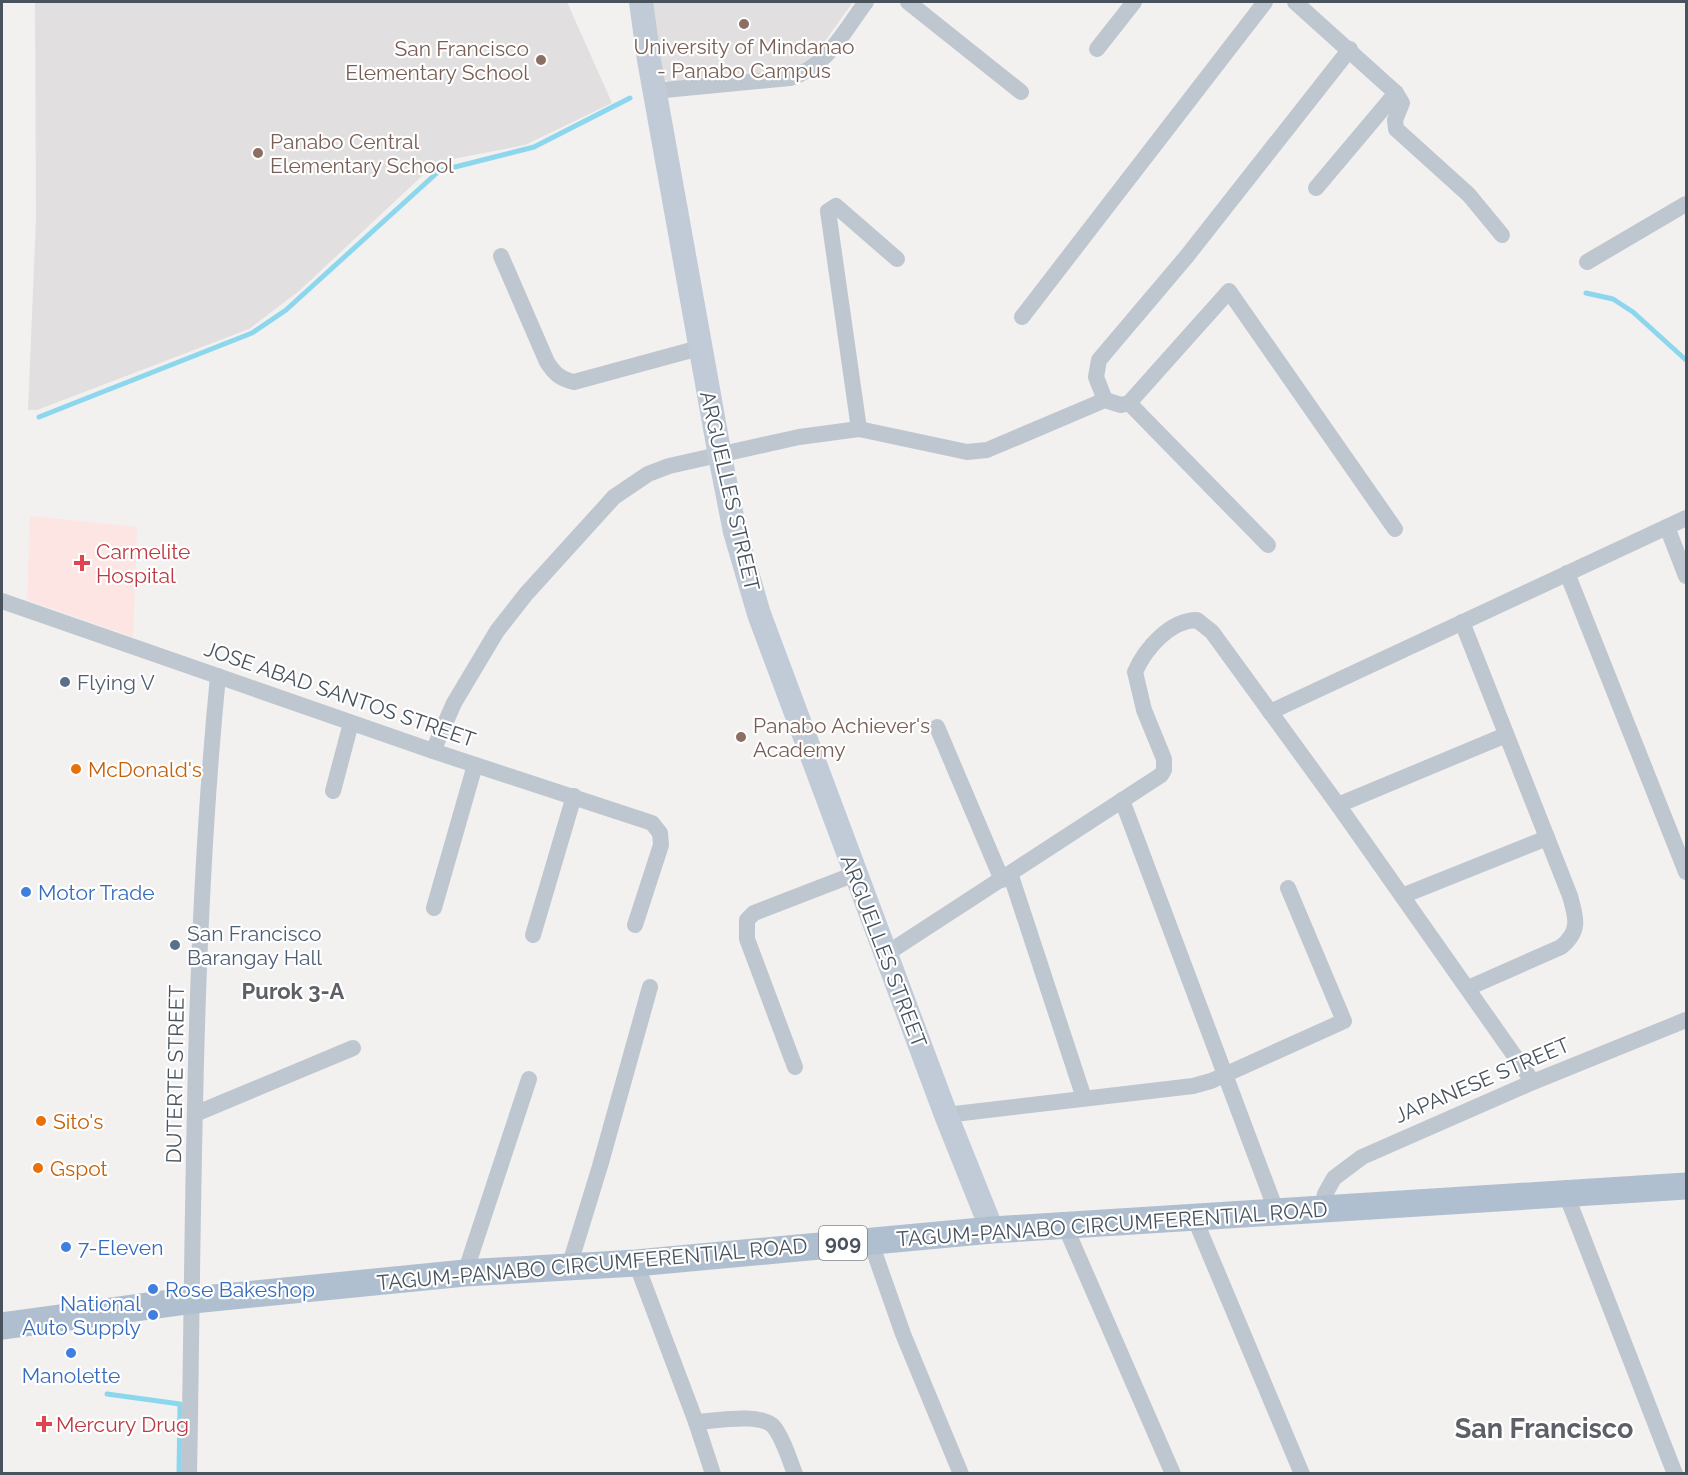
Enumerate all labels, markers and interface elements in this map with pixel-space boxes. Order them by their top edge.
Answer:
marker: University of Mindanao - Panabo Campus [737,17,751,31]
place label: University of Mindanao - Panabo Campus [633,34,855,83]
place label: San Francisco Elementary School [345,36,529,85]
marker: San Francisco Elementary School [534,53,548,67]
place label: Panabo Central Elementary School [270,129,454,178]
marker: Panabo Central Elementary School [251,146,265,160]
street label: ARGUELLES STREET [695,389,765,594]
place label: Carmelite Hospital [96,539,190,588]
marker: Carmelite Hospital [73,554,91,572]
street label: JOSE ABAD SANTOS STREET [201,636,479,752]
place label: Flying V [77,670,155,695]
marker: Flying V [58,675,72,689]
place label: Panabo Achiever's Academy [753,713,930,762]
marker: Panabo Achiever's Academy [734,730,748,744]
place label: McDonald's [88,757,202,782]
marker: McDonald's [69,762,83,776]
street label: ARGUELLES STREET [836,851,932,1051]
place label: Motor Trade [38,880,155,905]
marker: Motor Trade [19,885,33,899]
place label: San Francisco Barangay Hall [187,921,322,970]
marker: San Francisco Barangay Hall [168,938,182,952]
district label: Purok 3-A [242,978,345,1004]
street label: DUTERTE STREET [161,984,189,1164]
street label: JAPANESE STREET [1391,1032,1573,1128]
place label: Sito's [53,1109,103,1134]
marker: Sito's [34,1114,48,1128]
place label: Gspot [50,1156,108,1181]
marker: Gspot [31,1161,45,1175]
street label: TAGUM-PANABO CIRCUMFERENTIAL ROAD [896,1196,1328,1252]
road number: 909 [819,1226,867,1260]
street label: TAGUM-PANABO CIRCUMFERENTIAL ROAD [376,1233,808,1295]
place label: 7-Eleven [78,1235,163,1260]
marker: 7-Eleven [59,1240,73,1254]
place label: Rose Bakeshop [165,1277,315,1302]
marker: Rose Bakeshop [146,1282,160,1296]
place label: National Auto Supply [22,1291,141,1340]
marker: National Auto Supply [146,1308,160,1322]
marker: Manolette [64,1346,78,1360]
place label: Manolette [22,1363,120,1388]
place label: Mercury Drug [56,1412,189,1437]
district label: San Francisco [1455,1413,1633,1444]
marker: Mercury Drug [37,1417,51,1431]

